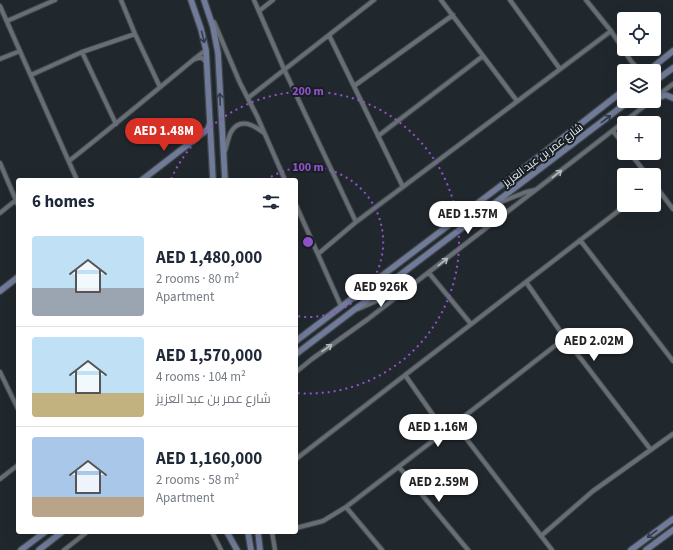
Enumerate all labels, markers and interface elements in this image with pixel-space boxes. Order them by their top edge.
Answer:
map controls [617,12,661,212]
button: locate [617,12,661,56]
one-way arrow [200,30,207,43]
button: layers [617,64,661,108]
text: 200 m [292,83,324,100]
one-way arrow [217,93,224,106]
one-way arrow [600,115,611,123]
button: + [617,116,661,160]
pin: AED 1.48M [118,118,210,152]
street label: شارع عمر بن عبد العزيز [499,120,586,191]
text: AED 1.48M [134,122,194,140]
text: 100 m [292,159,324,176]
button: − [617,168,661,212]
one-way arrow [551,170,562,179]
text: 6 homes [32,190,94,214]
icon: filters [260,191,282,213]
pin: AED 1.57M [422,201,514,235]
text: AED 1.57M [438,205,498,223]
centre of rings [301,235,315,249]
text: AED 1,480,000 [156,246,262,270]
icon: home [64,252,112,300]
one-way arrow [437,258,448,267]
text: 2 rooms · 80 m² [156,270,239,288]
pin: AED 926K [340,274,422,308]
text: AED 926K [354,278,408,296]
text: Apartment [156,288,214,306]
pin: AED 2.02M [548,328,640,362]
text: AED 2.02M [564,332,624,350]
text: AED 1,570,000 [156,344,262,368]
one-way arrow [322,344,333,352]
icon: home [64,353,112,401]
text: 4 rooms · 104 m² [156,368,246,386]
text: شارع عمر بن عبد العزيز [156,390,271,408]
pin: AED 1.16M [392,414,484,448]
text: AED 1.16M [408,418,468,436]
text: AED 1,160,000 [156,447,262,471]
icon: home [64,453,112,501]
pin: AED 2.59M [393,469,485,503]
text: 2 rooms · 58 m² [156,471,239,489]
text: AED 2.59M [409,473,469,491]
text: Apartment [156,489,214,507]
one-way arrow [646,530,657,538]

